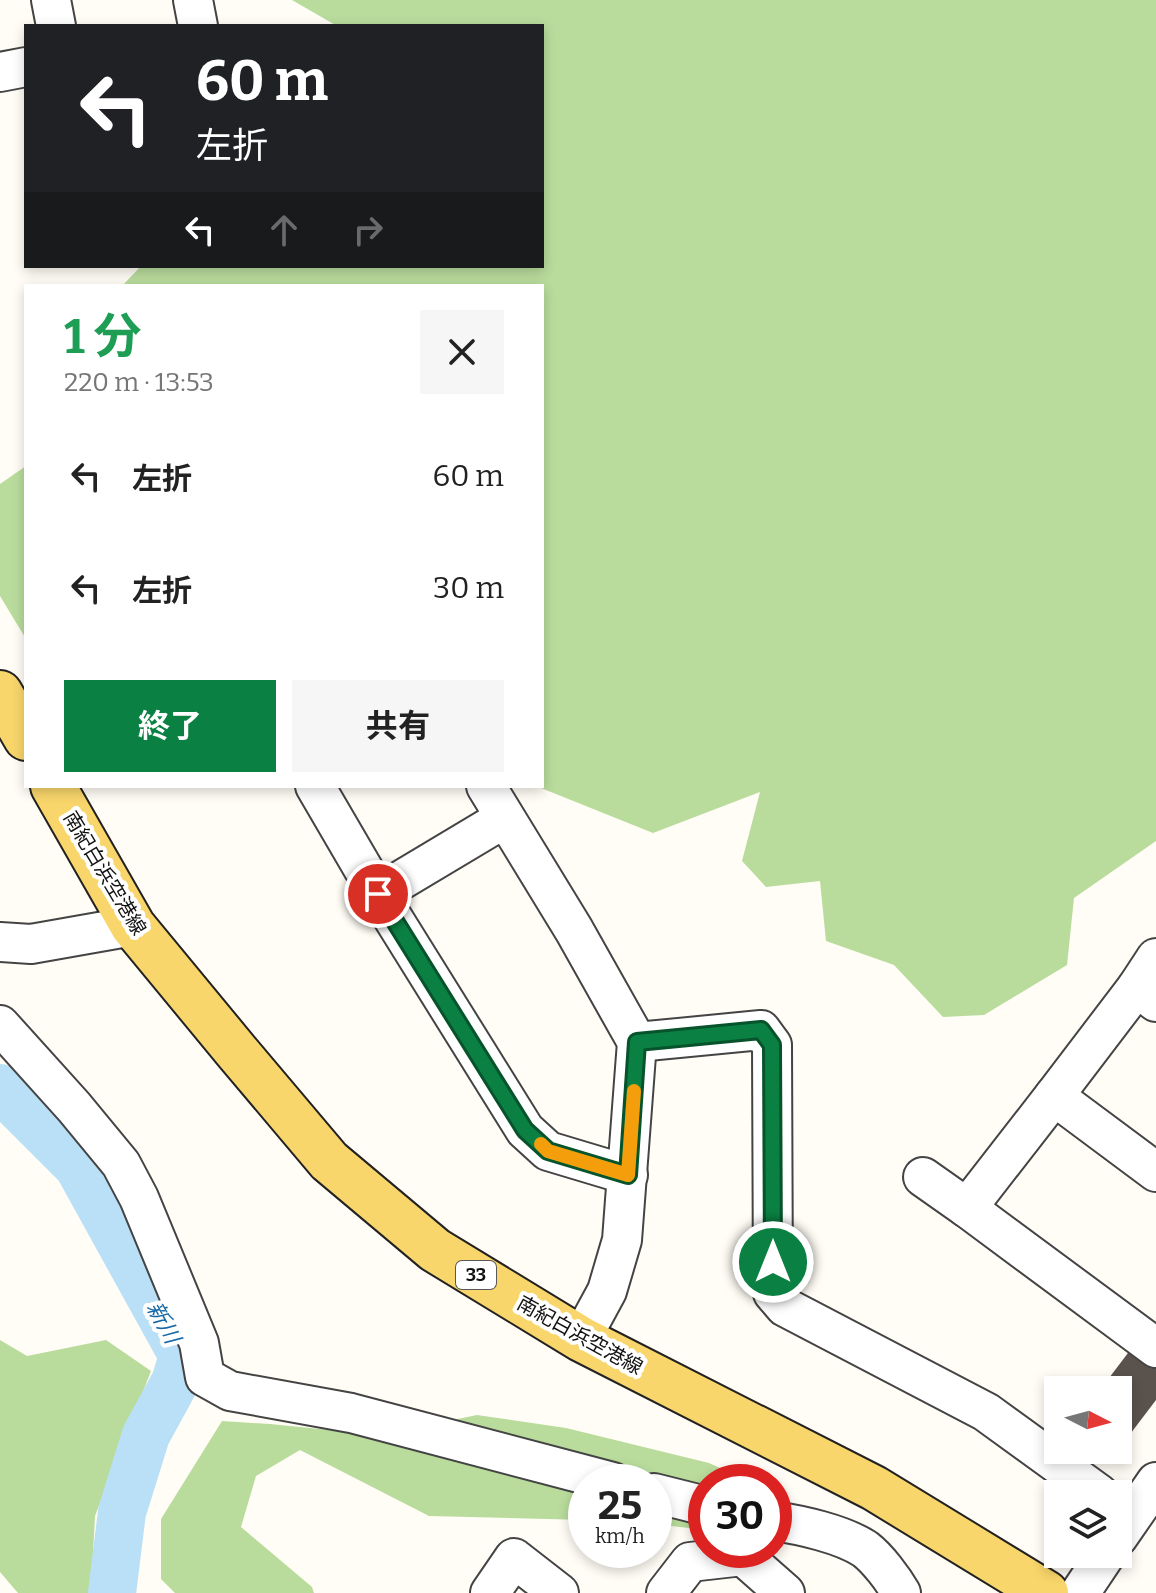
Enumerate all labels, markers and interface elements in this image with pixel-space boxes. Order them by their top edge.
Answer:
text: 60 m [196,48,328,115]
icon: left [64,56,168,160]
text: 左折 [196,124,268,168]
icon: left [178,208,222,252]
icon: ahead [262,208,306,252]
icon: right [346,208,390,252]
text: 1 分 [64,308,141,366]
button: close [420,310,504,394]
text: 220 m · 13:53 [64,367,214,398]
icon: left [64,454,108,498]
text: 60 m [433,458,504,494]
text: 左折 [132,461,192,497]
icon: left [64,566,108,610]
text: 30 m [433,570,504,606]
text: 左折 [132,573,192,609]
button: 終了 [64,680,276,772]
button: 共有 [292,680,504,772]
street label: 南紀白浜空港線 [59,807,151,939]
pin [344,860,412,928]
icon: arrive [356,872,400,916]
position arrow [731,1220,815,1304]
road number: 33 [456,1261,496,1289]
street label: 南紀白浜空港線 [513,1291,647,1379]
water label: 新川 [141,1296,187,1350]
north arrow [1044,1376,1132,1464]
map controls [1044,1376,1132,1568]
speed limit sign: 30 [688,1464,792,1568]
button: layers [1044,1480,1132,1568]
text: 25 [598,1482,642,1530]
text: km/h [595,1524,645,1548]

